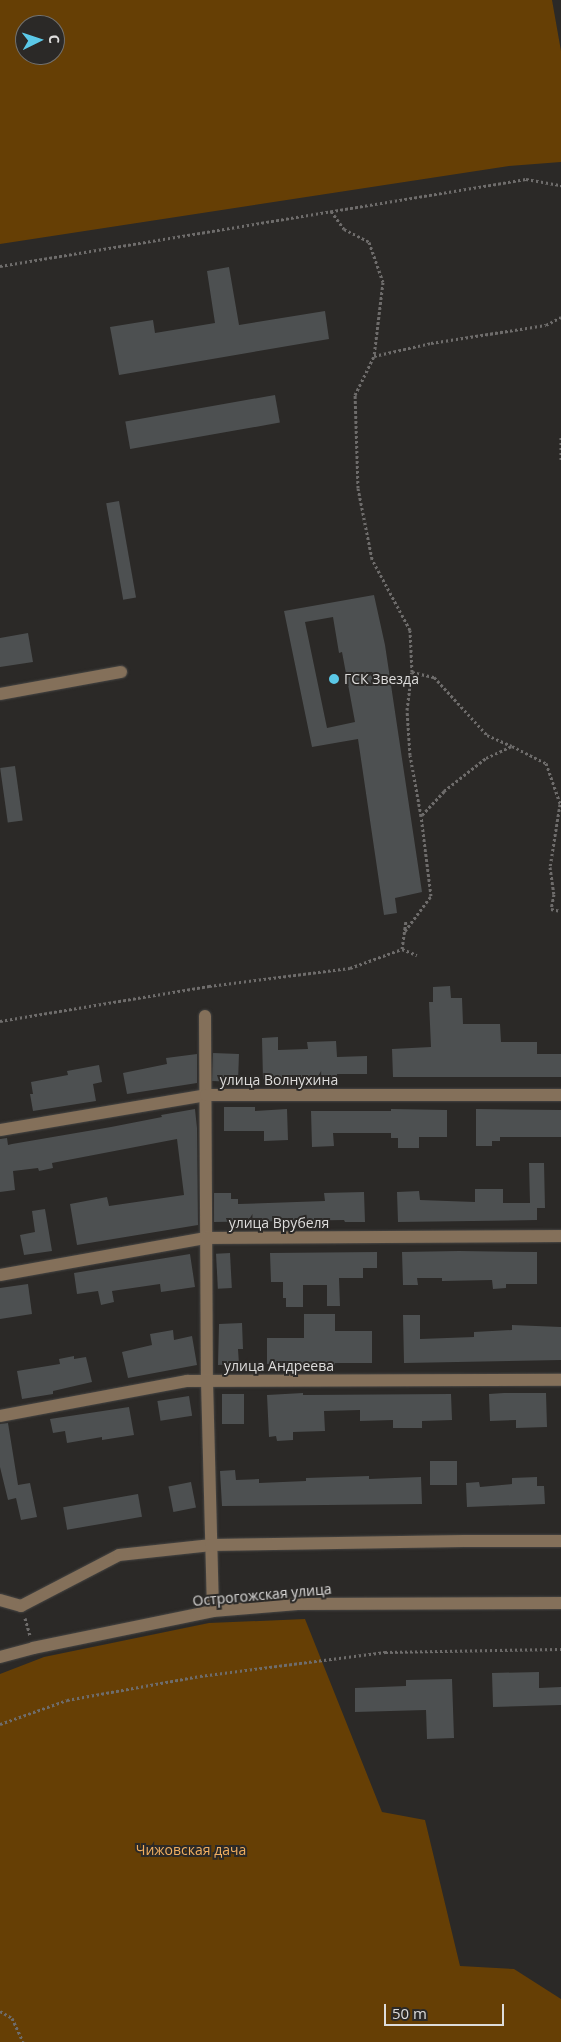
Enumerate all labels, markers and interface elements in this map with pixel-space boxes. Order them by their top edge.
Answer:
north arrow [15,15,65,65]
text: С [45,34,64,44]
place label: ГСК Звезда [344,671,419,687]
marker: ГСК Звезда [328,673,340,685]
street label: улица Волнухина [220,1072,338,1088]
street label: улица Врубеля [229,1215,329,1231]
street label: улица Андреева [224,1358,334,1374]
street label: Острогожская улица [192,1581,332,1609]
park label: Чижовская дача [136,1842,246,1858]
scale bar [386,1994,506,2026]
text: 50 m [392,2003,427,2023]

